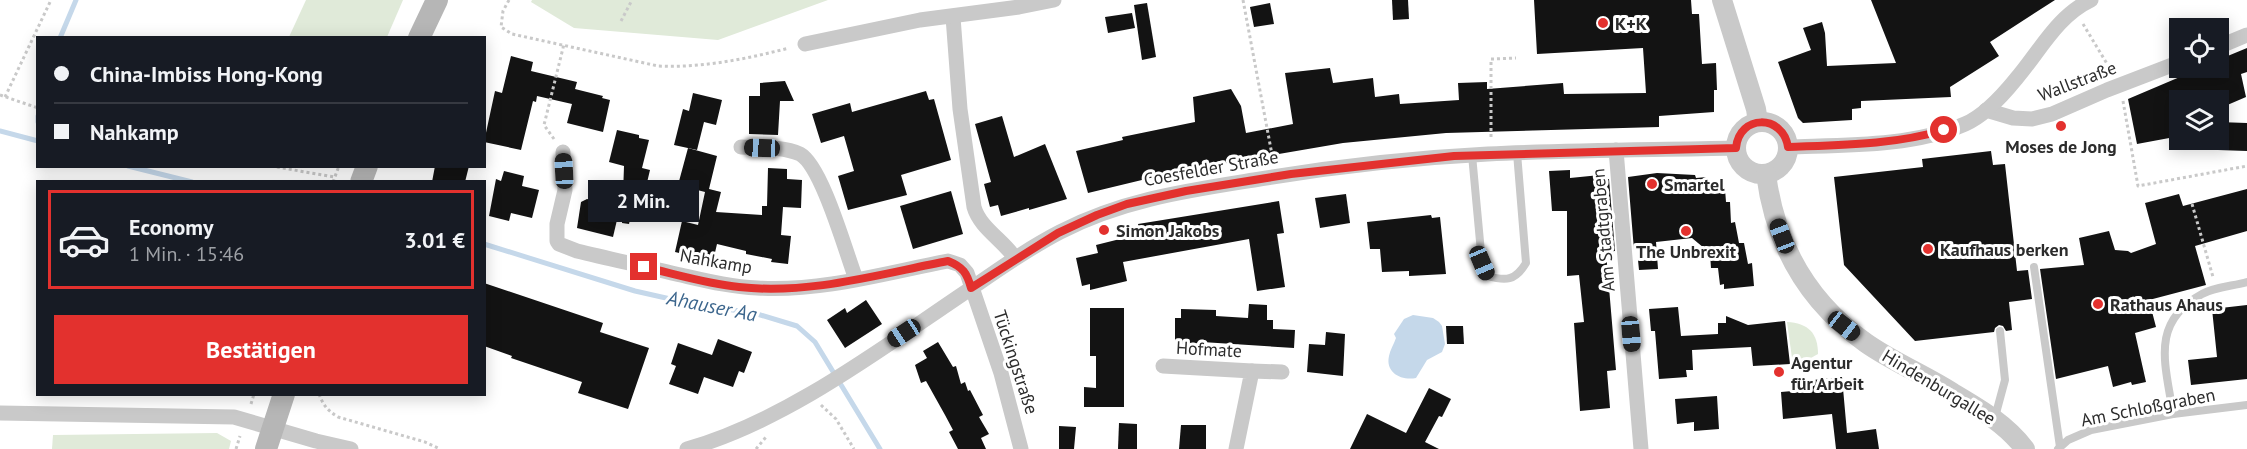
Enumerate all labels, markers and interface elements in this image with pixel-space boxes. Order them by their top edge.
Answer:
place label: K+K [1615,12,1647,35]
marker: K+K [1596,16,1610,30]
map controls [2169,18,2229,150]
button: locate [2169,18,2229,78]
street label: Wallstraße [2035,56,2119,106]
text: China-Imbiss Hong-Kong [90,60,323,88]
button: layers [2169,90,2229,150]
route start [1930,116,1957,143]
text: Nahkamp [90,118,179,146]
marker: Moses de Jong [2054,119,2068,133]
place label: Moses de Jong [2005,135,2117,158]
car [744,138,780,158]
street label: Coesfelder Straße [1142,145,1280,191]
car [554,153,574,189]
street label: Am Stadtgraben [1586,167,1620,293]
place label: Smartel [1664,173,1725,196]
marker: Smartel [1645,177,1659,191]
callout: 2 Min. [588,180,700,222]
text: 2 Min. [617,188,670,214]
icon: car [57,213,111,267]
text: Economy [129,213,213,241]
car [1767,216,1797,256]
place label: Simon Jakobs [1116,219,1220,242]
marker: Simon Jakobs [1097,223,1111,237]
marker: The Unbrexit [1679,224,1693,238]
text: 3.01 € [404,226,465,254]
place label: Kaufhaus berken [1940,238,2068,261]
place label: The Unbrexit [1636,240,1737,263]
text: 1 Min. · 15:46 [129,241,244,267]
marker: Kaufhaus berken [1921,242,1935,256]
street label: Nahkamp [678,243,754,279]
car [1467,243,1497,283]
route end [630,253,657,280]
water label: Ahauser Aa [664,284,759,327]
place label: Rathaus Ahaus [2110,293,2223,316]
marker: Rathaus Ahaus [2091,297,2105,311]
street label: Tückingstraße [988,307,1044,417]
car [1824,308,1864,344]
button: Bestätigen [54,315,468,384]
car [1620,315,1642,353]
car [884,316,924,350]
street label: Hofmate [1176,336,1242,362]
street label: Hindenburgallee [1878,344,2000,430]
place label: Agentur für Arbeit [1791,351,1864,395]
marker: Agentur für Arbeit [1772,365,1786,379]
street label: Am Schloßgraben [2079,383,2217,431]

